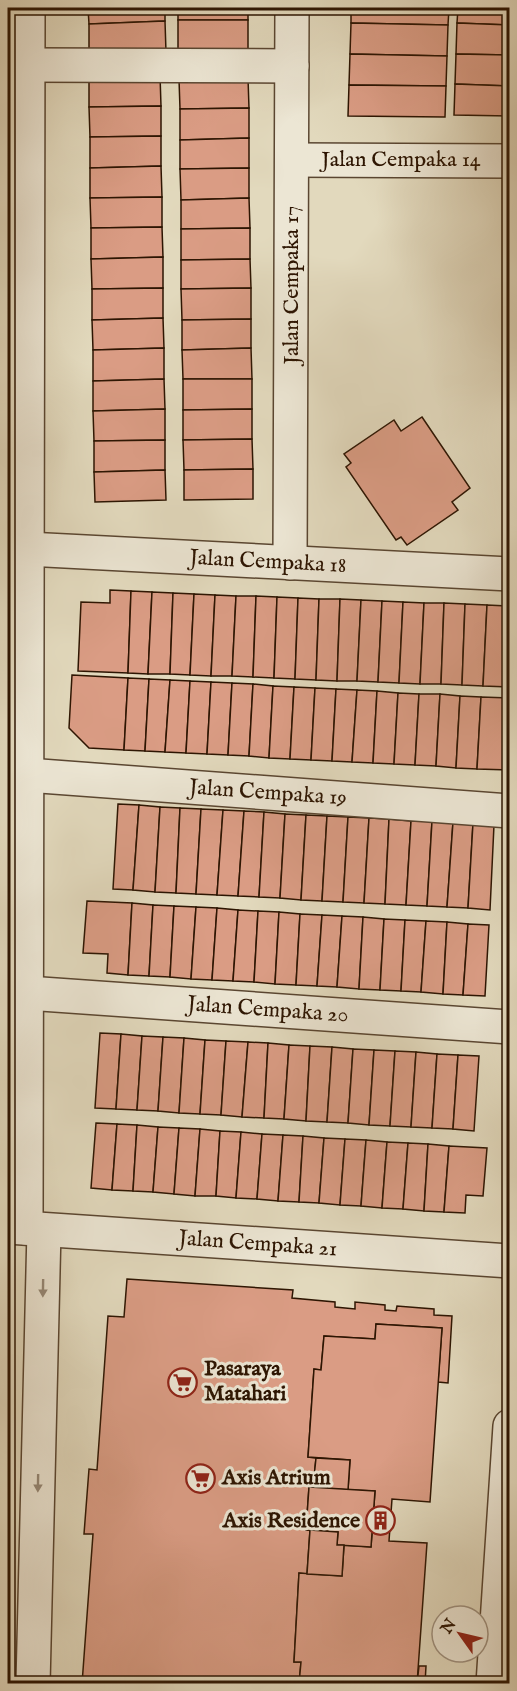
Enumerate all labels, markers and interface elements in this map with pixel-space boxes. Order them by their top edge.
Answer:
street label: Jalan Cempaka 14 [318,146,481,174]
street label: Jalan Cempaka 17 [278,206,306,367]
street label: Jalan Cempaka 18 [186,544,347,580]
street label: Jalan Cempaka 19 [185,773,348,812]
street label: Jalan Cempaka 20 [184,990,349,1030]
street label: Jalan Cempaka 21 [175,1224,338,1264]
one-way arrow [38,1279,47,1298]
place label: Pasaraya Matahari [204,1355,287,1408]
supermarket icon: Pasaraya Matahari [167,1366,199,1398]
supermarket icon: Axis Atrium [185,1462,217,1494]
place label: Axis Atrium [221,1464,331,1492]
one-way arrow [33,1474,42,1493]
building icon: Axis Residence [365,1505,397,1537]
place label: Axis Residence [222,1507,360,1535]
north arrow [430,1604,490,1664]
text: N [437,1615,461,1639]

